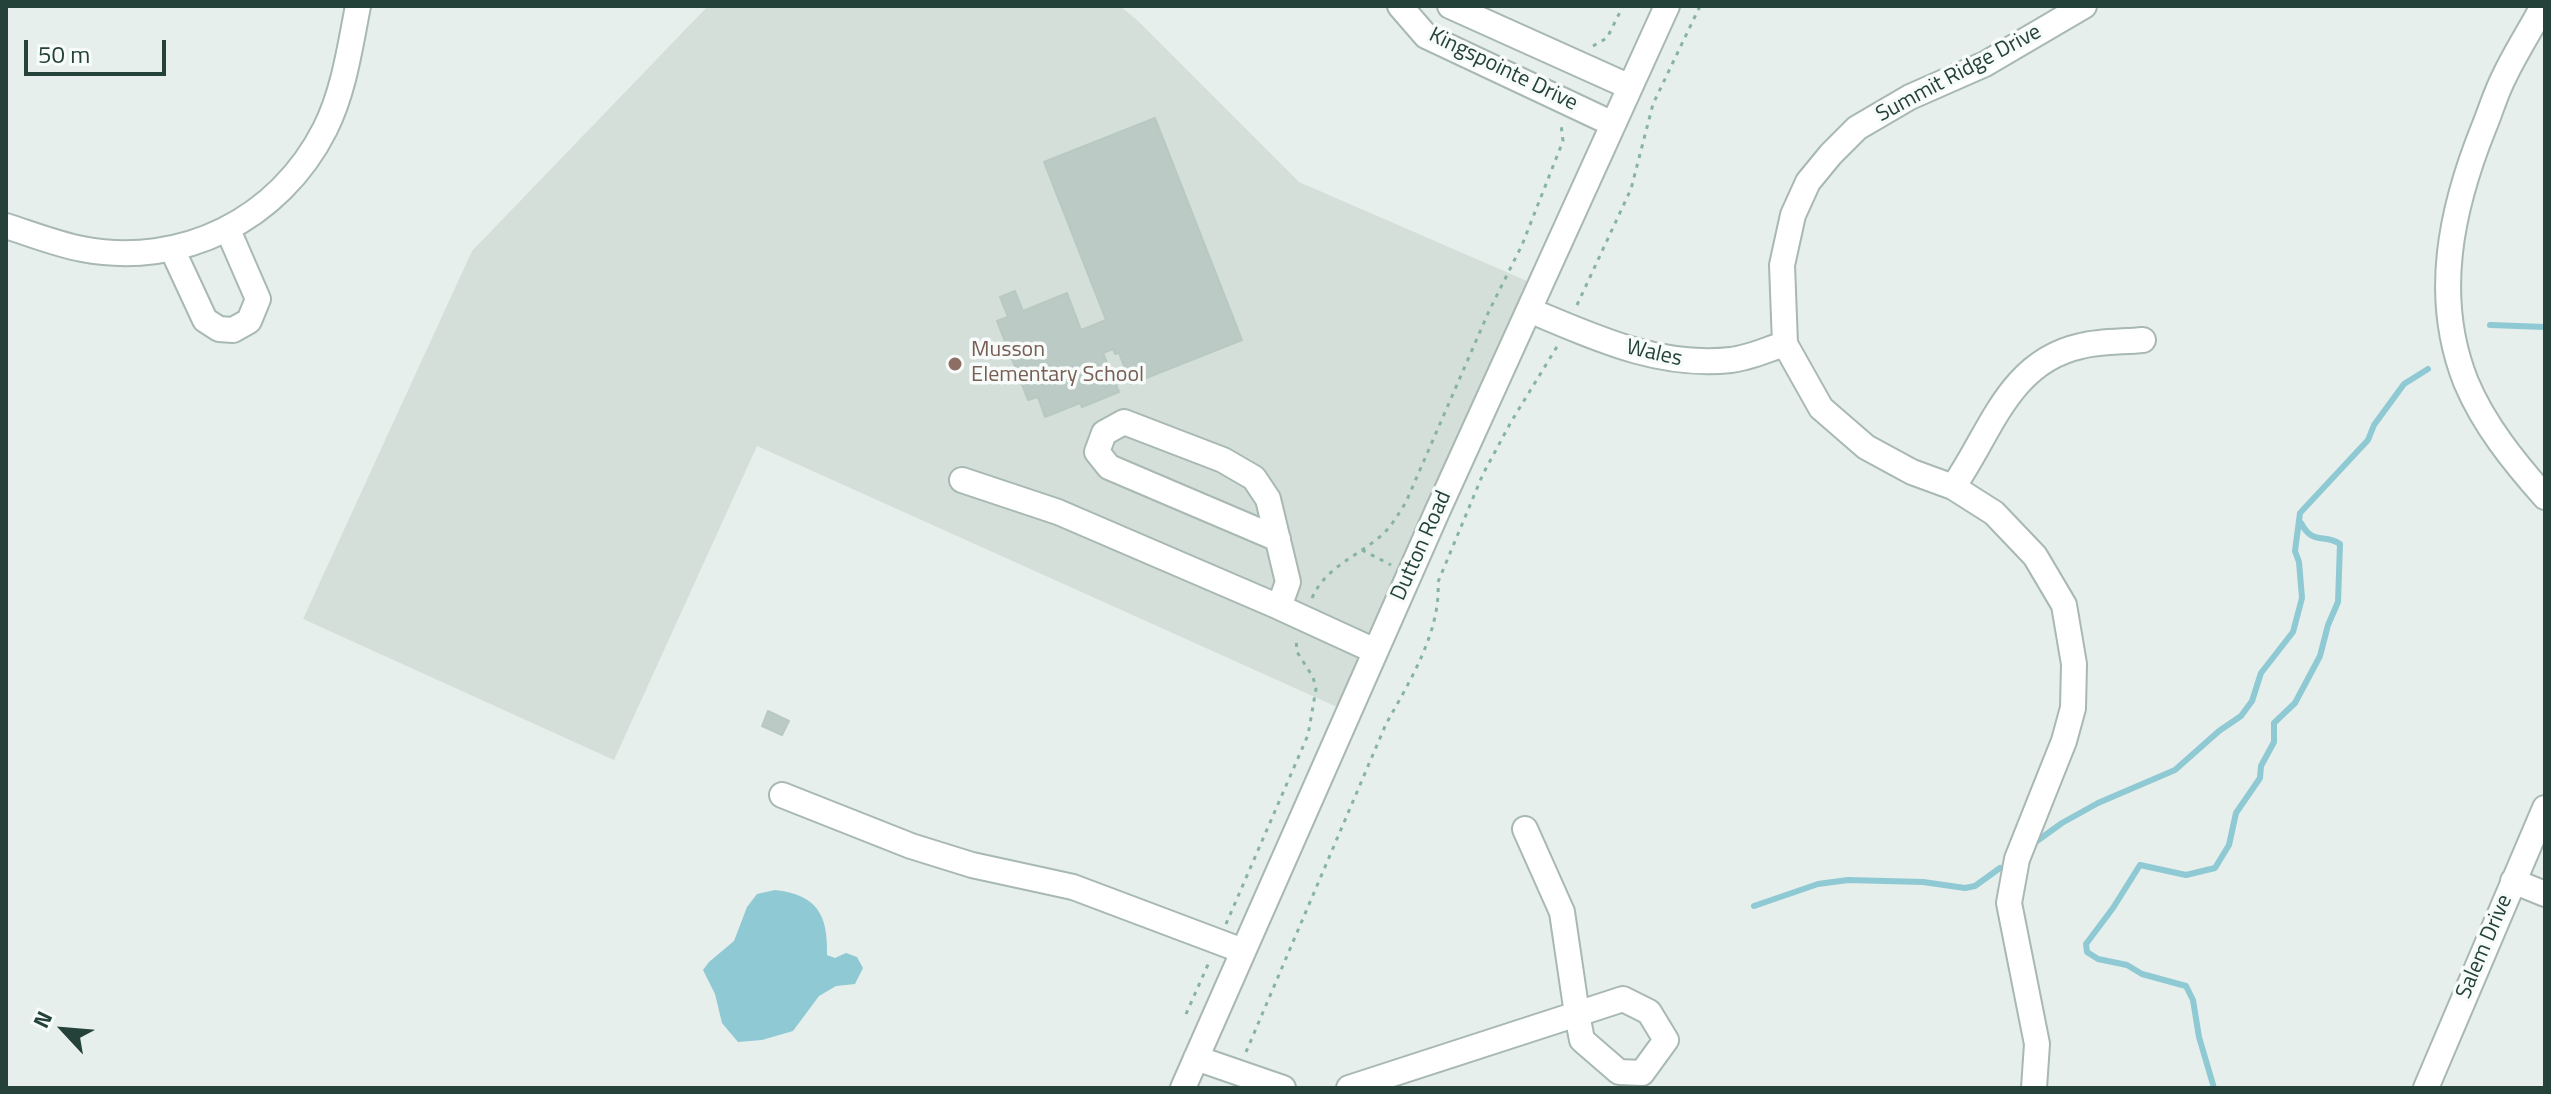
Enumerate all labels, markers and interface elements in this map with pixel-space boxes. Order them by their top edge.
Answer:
street label: Summit Ridge Drive [1872,19,2046,129]
street label: Kingspointe Drive [1424,23,1582,117]
scale bar [28,24,170,74]
text: 50 m [38,36,90,72]
street label: Wales [1623,335,1685,373]
place label: Musson Elementary School [971,338,1144,390]
marker: Musson Elementary School [946,355,964,373]
street label: Dutton Road [1386,487,1458,605]
street label: Salem Drive [2451,891,2519,1003]
north arrow [24,990,104,1070]
text: N [24,1005,61,1034]

